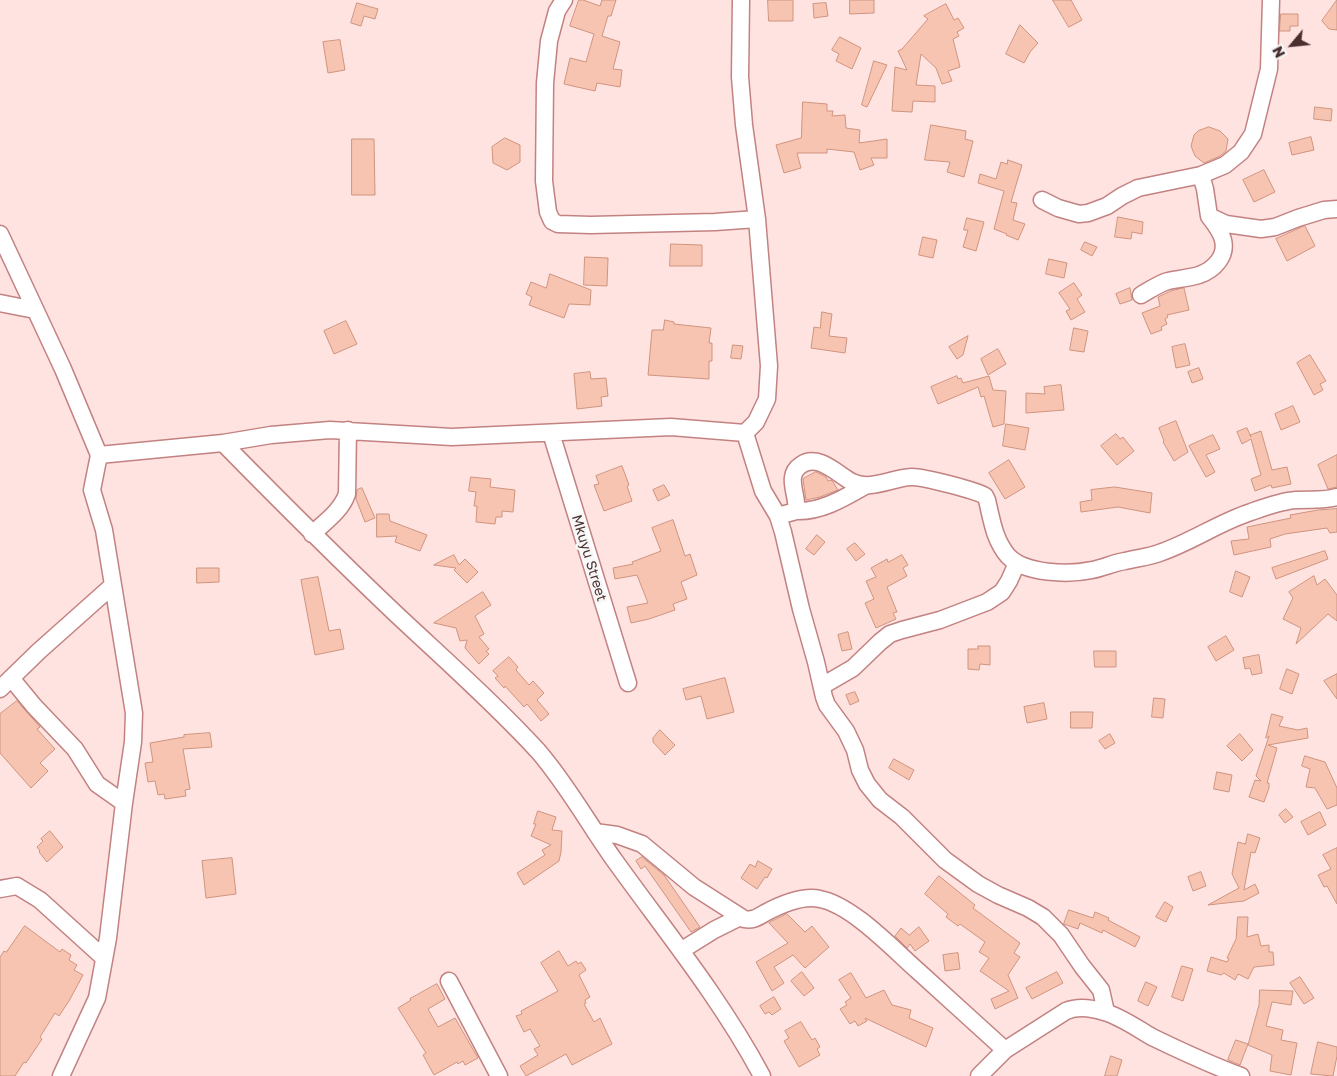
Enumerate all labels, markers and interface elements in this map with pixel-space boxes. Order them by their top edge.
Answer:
north arrow [1267,20,1317,70]
text: N [1268,44,1288,61]
street label: Mkuyu Street [568,513,610,603]

